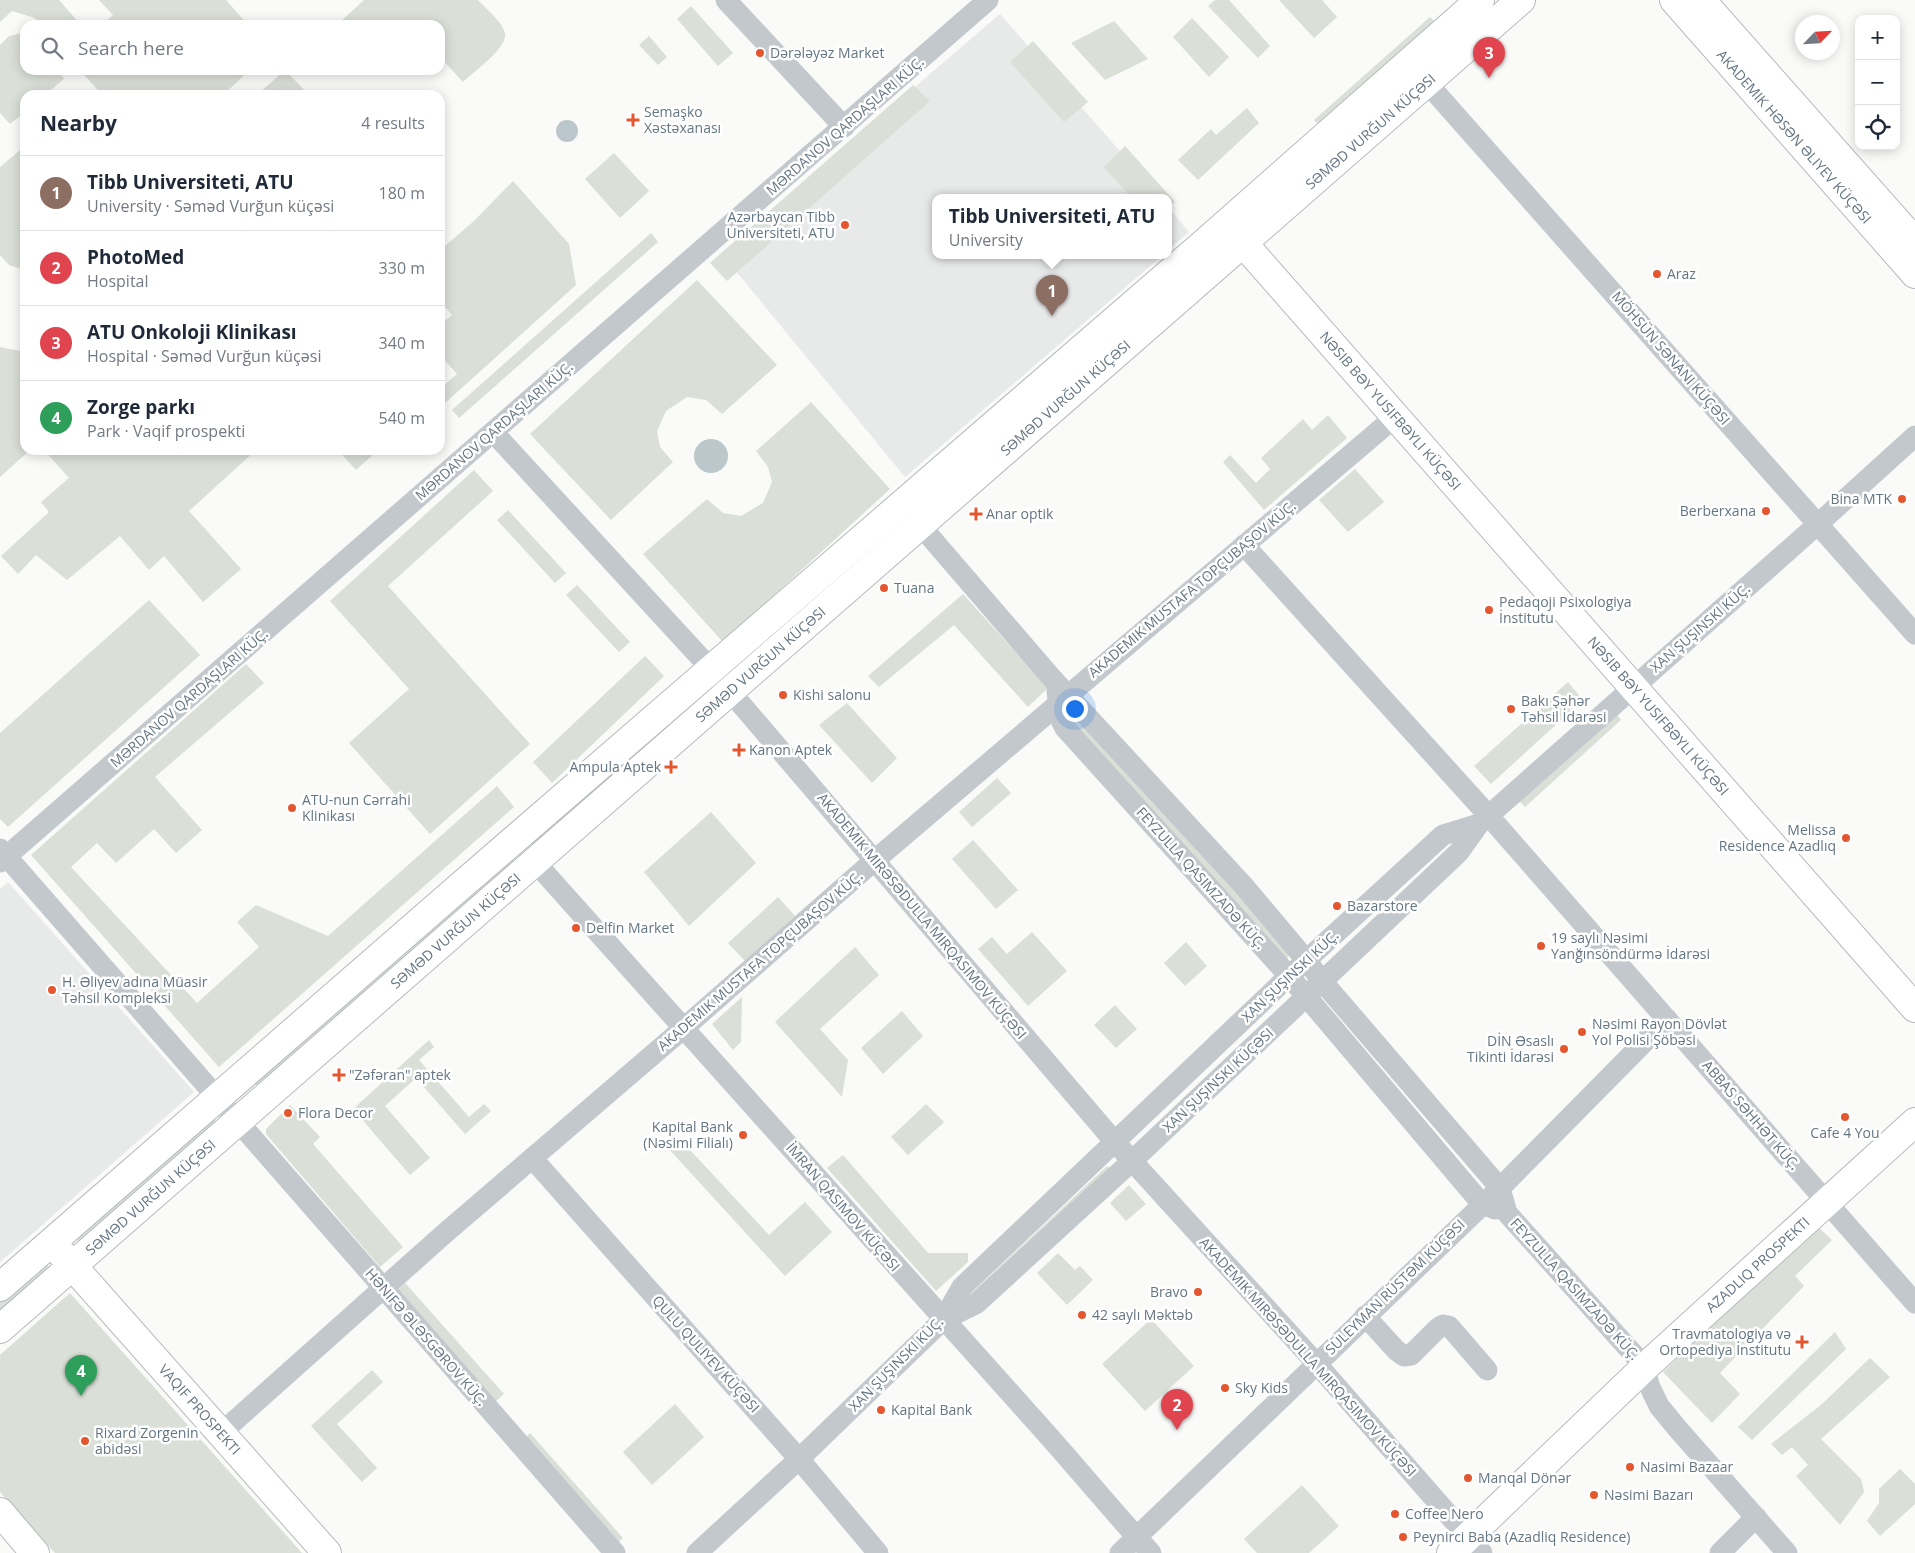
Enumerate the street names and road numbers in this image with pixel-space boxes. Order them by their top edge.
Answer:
street label: AKADEMIK HƏSƏN ƏLIYEV KÜÇƏSI [1713,45,1876,227]
street label: MƏRDANOV QARDAŞLARI KÜÇ. [762,52,927,199]
street label: SƏMƏD VURĞUN KÜÇƏSI [1301,69,1439,193]
street label: MÖHSÜN SƏNANI KÜÇƏSI [1608,287,1735,429]
street label: NƏSIB BƏY YUSIFBƏYLI KÜÇƏSI [1316,327,1466,494]
street label: SƏMƏD VURĞUN KÜÇƏSI [996,336,1134,460]
street label: MƏRDANOV QARDAŞLARI KÜÇ. [411,357,576,504]
street label: AKADEMIK MUSTAFA TOPÇUBAŞOV KÜÇ. [1084,496,1299,681]
street label: XAN ŞUŞINSKI KÜÇ. [1646,579,1754,676]
street label: SƏMƏD VURĞUN KÜÇƏSI [691,602,829,726]
street label: MƏRDANOV QARDAŞLARI KÜÇ. [106,624,271,771]
street label: NƏSIB BƏY YUSIFBƏYLI KÜÇƏSI [1584,632,1734,799]
street label: AKADEMIK MIRƏSƏDULLA MIRQASIMOV KÜÇƏSI [814,789,1031,1043]
street label: FEYZULLA QASIMZADƏ KÜÇ. [1133,803,1270,953]
street label: AKADEMIK MUSTAFA TOPÇUBAŞOV KÜÇ. [653,866,866,1055]
street label: SƏMƏD VURĞUN KÜÇƏSI [386,869,524,993]
street label: XAN ŞUŞINSKI KÜÇ. [1237,926,1342,1026]
street label: XAN ŞUŞINSKI KÜÇƏSI [1158,1023,1277,1136]
street label: ABBAS SƏHHƏT KÜÇ. [1699,1056,1804,1173]
street label: SƏMƏD VURĞUN KÜÇƏSI [81,1135,219,1259]
street label: İMRAN QASIMOV KÜÇƏSI [782,1138,905,1275]
street label: AZADLIQ PROSPEKTI [1702,1212,1813,1316]
street label: FEYZULLA QASIMZADƏ KÜÇ. [1507,1214,1644,1364]
street label: SÜLEYMAN RÜSTƏM KÜÇƏSI [1321,1215,1469,1358]
street label: AKADEMIK MIRƏSƏDULLA MIRQASIMOV KÜÇƏSI [1196,1233,1421,1480]
street label: HƏNIFƏ ƏLƏSGƏROV KÜÇ. [361,1264,491,1409]
street label: QULU QULIYEV KÜÇƏSI [648,1291,764,1416]
street label: XAN ŞUŞINSKI KÜÇ. [844,1312,947,1415]
street label: VAQIF PROSPEKTI [155,1360,245,1458]

